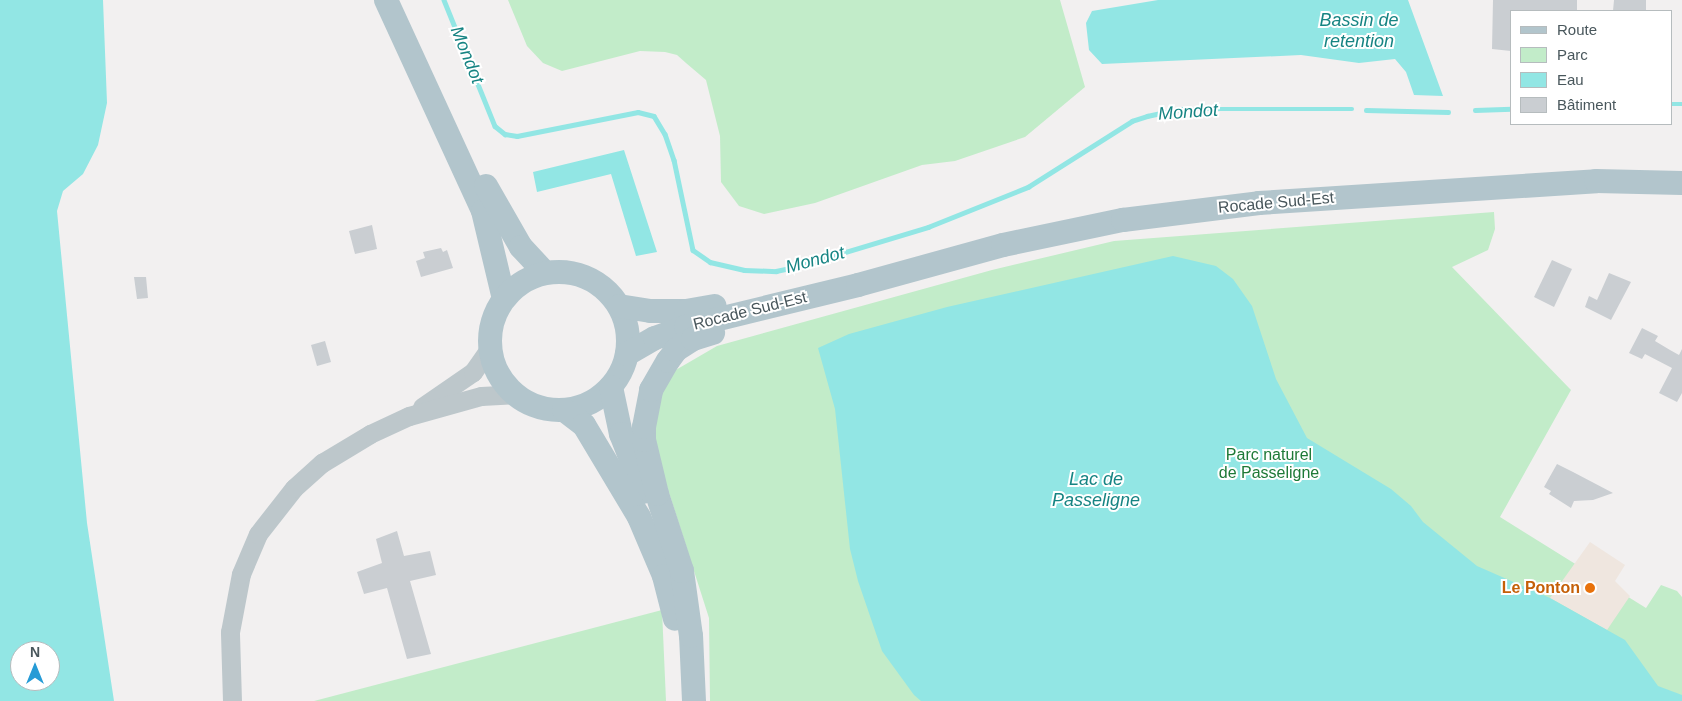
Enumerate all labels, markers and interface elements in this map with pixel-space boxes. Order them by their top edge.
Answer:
water label: Bassin de retention [1319,10,1399,52]
legend [1510,10,1672,125]
text: Route [1557,21,1597,38]
water label: Mondot [446,23,488,87]
text: Parc [1557,46,1588,63]
text: Eau [1557,71,1584,88]
text: Bâtiment [1557,96,1616,113]
water label: Mondot [1157,99,1219,125]
street label: Rocade Sud-Est [1217,188,1335,218]
water label: Mondot [783,242,847,278]
street label: Rocade Sud-Est [691,288,809,334]
park label: Parc naturel de Passeligne [1219,445,1319,483]
water label: Lac de Passeligne [1052,469,1140,512]
place label: Le Ponton [1502,578,1580,598]
marker: Le Ponton [1584,582,1596,594]
north arrow [10,641,60,691]
text: N [30,644,40,660]

